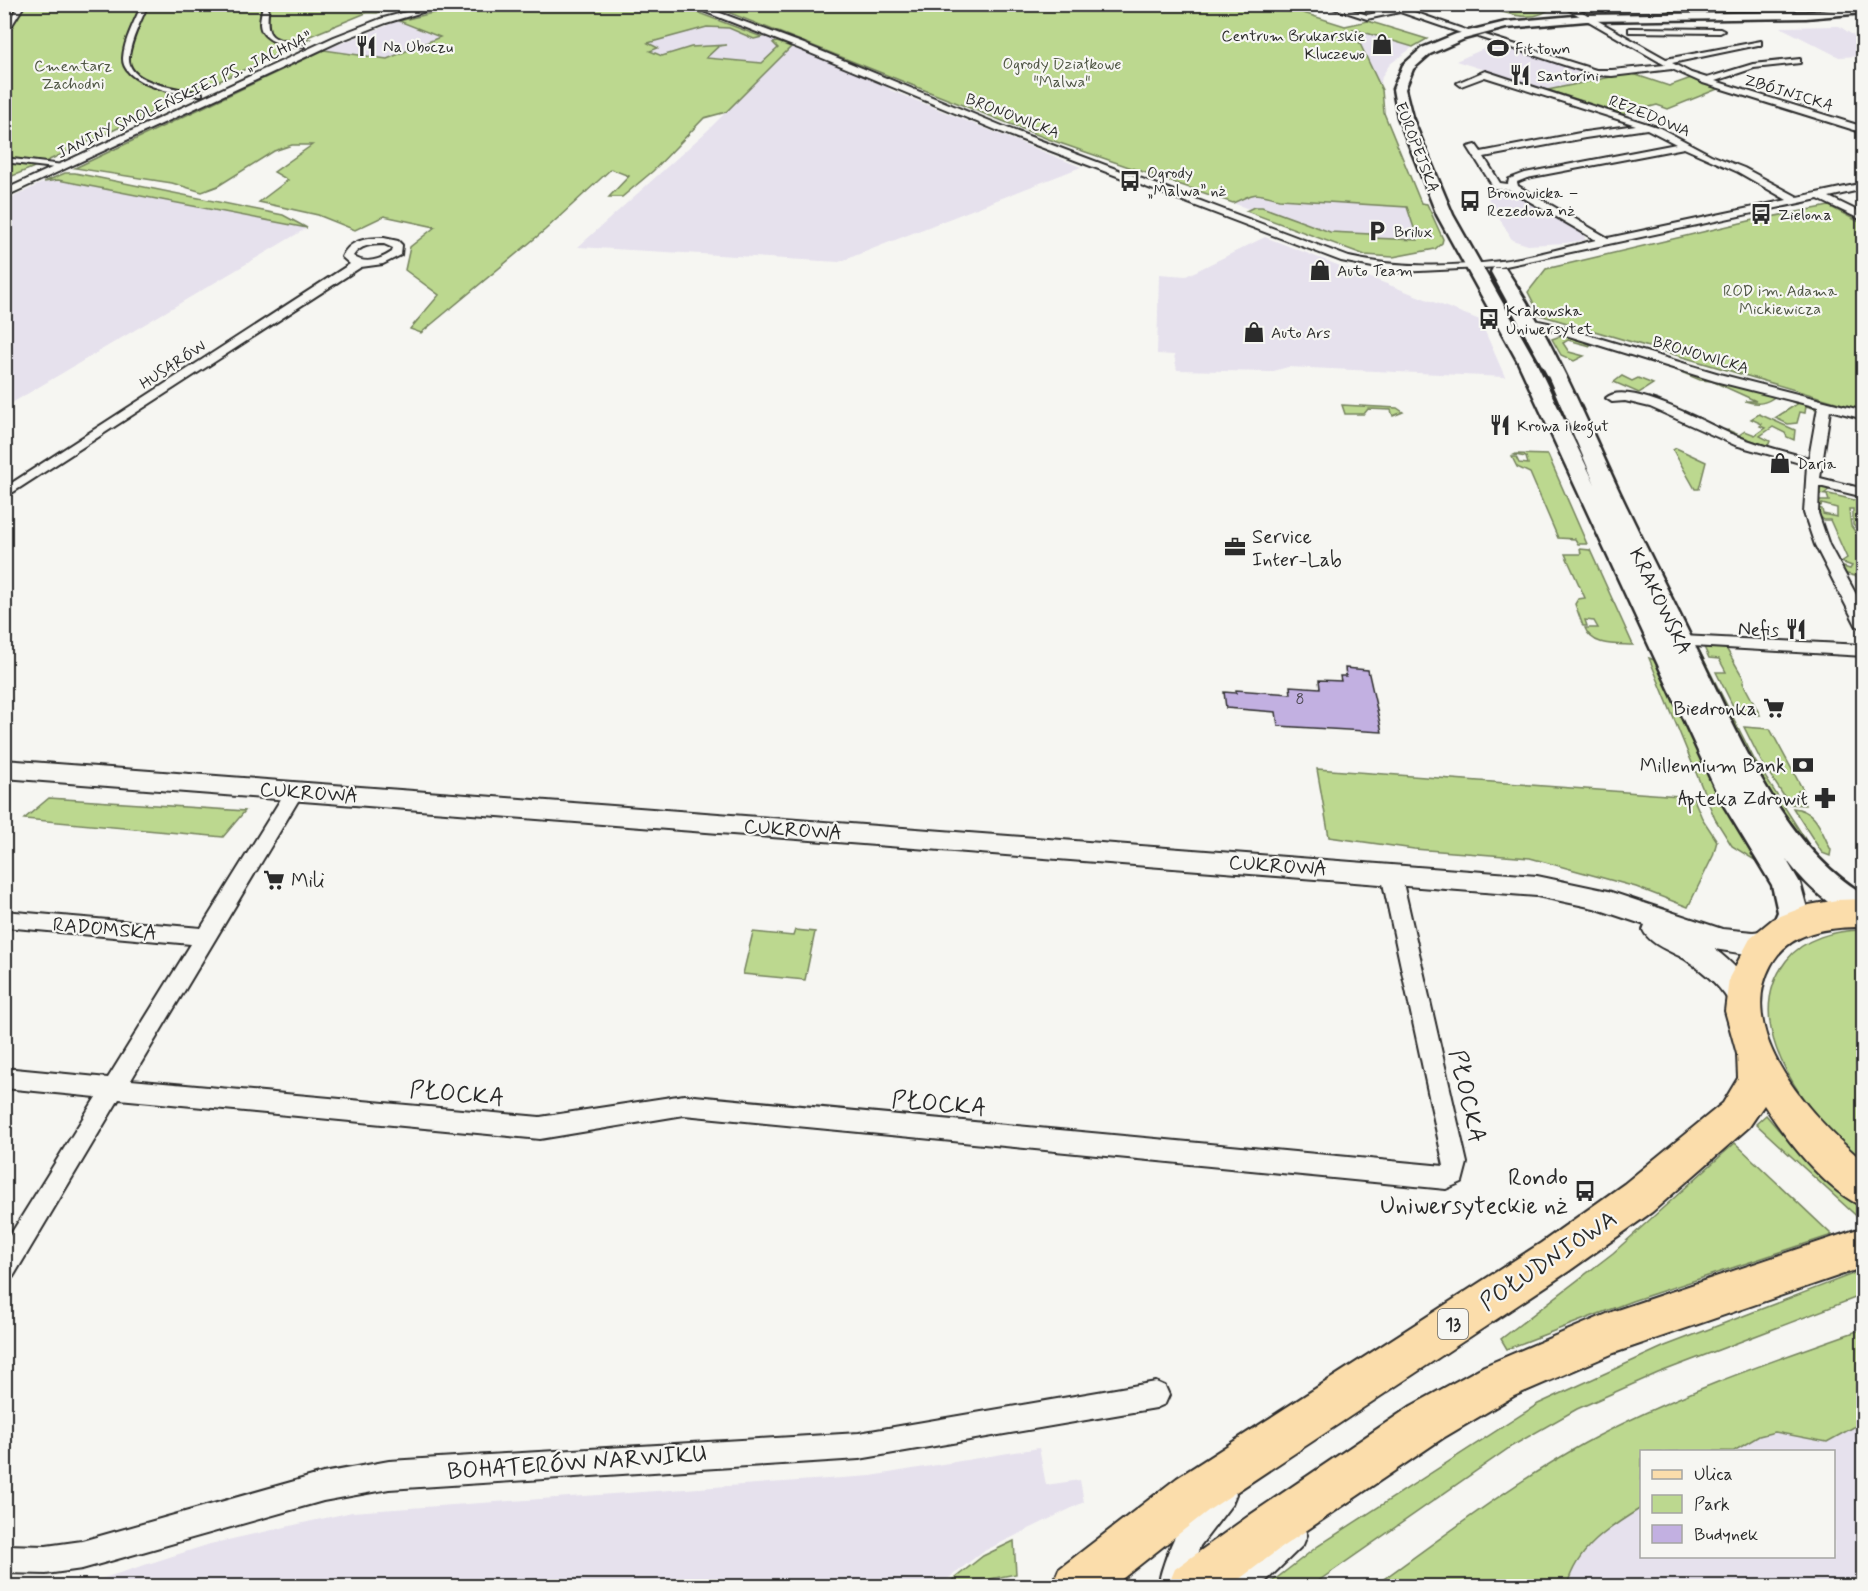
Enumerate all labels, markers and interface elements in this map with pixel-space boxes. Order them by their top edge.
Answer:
place label: Centrum Brukarskie Kluczewo [1221,26,1365,65]
street label: JANINY SMOLEŃSKIEJ PS. „JACHNA” [54,27,316,164]
shop icon: Centrum Brukarskie Kluczewo [1370,32,1394,56]
restaurant icon: Na Uboczu [354,34,378,58]
sports icon: Fit town [1486,36,1510,60]
place label: Na Uboczu [383,37,453,58]
place label: Fit town [1515,39,1571,60]
park label: Ogrody Działkowe "Malwa" [1003,54,1121,93]
park label: Cmentarz Zachodni [34,56,112,95]
restaurant icon: Santorini [1508,63,1532,87]
place label: Santorini [1537,66,1599,87]
street label: ZBÓJNICKA [1741,70,1836,117]
street label: BRONOWICKA [962,89,1063,144]
street label: REZEDOWA [1605,90,1693,142]
street label: EUROPEJSKA [1390,99,1444,196]
place label: Ogrody „Malwa” nż [1147,163,1227,202]
bus stop icon: Ogrody „Malwa” nż [1118,169,1142,193]
place label: Bronowicka – Rezedowa nż [1487,183,1580,222]
bus stop icon: Bronowicka – Rezedowa nż [1458,189,1482,213]
bus stop icon: Zielona [1749,202,1773,226]
place label: Zielona [1778,205,1832,226]
parking icon: Brilux [1365,219,1389,243]
place label: Brilux [1394,222,1432,243]
shop icon: Auto Team [1308,258,1332,282]
place label: Auto Team [1337,261,1413,282]
park label: ROD im. Adama Mickiewicza [1723,281,1837,320]
place label: Krakowska Uniwersytet [1506,301,1594,340]
bus stop icon: Krakowska Uniwersytet [1477,307,1501,331]
shop icon: Auto Ars [1242,320,1266,344]
place label: Auto Ars [1271,323,1330,344]
street label: BRONOWICKA [1650,332,1751,379]
street label: HUSARÓW [136,336,210,394]
restaurant icon: Krowa i kogut [1488,413,1512,437]
place label: Krowa i kogut [1517,416,1609,438]
shop icon: Daria [1768,451,1792,475]
place label: Daria [1797,454,1837,475]
place label: Service Inter-Lab [1252,524,1342,574]
office icon: Service Inter-Lab [1223,535,1247,559]
street label: KRAKOWSKA [1622,544,1697,660]
place label: Nefis [1738,617,1779,644]
restaurant icon: Nefis [1784,617,1808,641]
house number: 8 [1295,689,1305,710]
place label: Biedronka [1673,696,1757,723]
supermarket icon: Biedronka [1762,696,1786,720]
place label: Millennium Bank [1640,753,1786,780]
bank icon: Millennium Bank [1791,753,1815,777]
street label: CUKROWA [259,777,359,810]
place label: Apteka Zdrowit [1678,786,1808,814]
pharmacy icon: Apteka Zdrowit [1813,786,1837,810]
street label: CUKROWA [743,814,843,847]
street label: CUKROWA [1228,850,1328,883]
supermarket icon: Mili [262,868,286,892]
place label: Mili [291,868,325,895]
street label: RADOMSKA [52,911,158,948]
street label: PŁOCKA [1441,1047,1492,1146]
street label: PŁOCKA [408,1075,505,1114]
street label: PŁOCKA [890,1085,987,1124]
place label: Rondo Uniwersyteckie nż [1380,1163,1568,1222]
bus stop icon: Rondo Uniwersyteckie nż [1573,1179,1597,1203]
street label: POŁUDNIOWA [1474,1204,1624,1319]
road number: 13 [1438,1309,1468,1339]
street label: BOHATERÓW NARWIKU [446,1439,708,1488]
legend [1640,1450,1835,1558]
text: Ulica [1694,1463,1733,1487]
text: Park [1694,1493,1730,1517]
text: Budynek [1694,1523,1758,1547]

